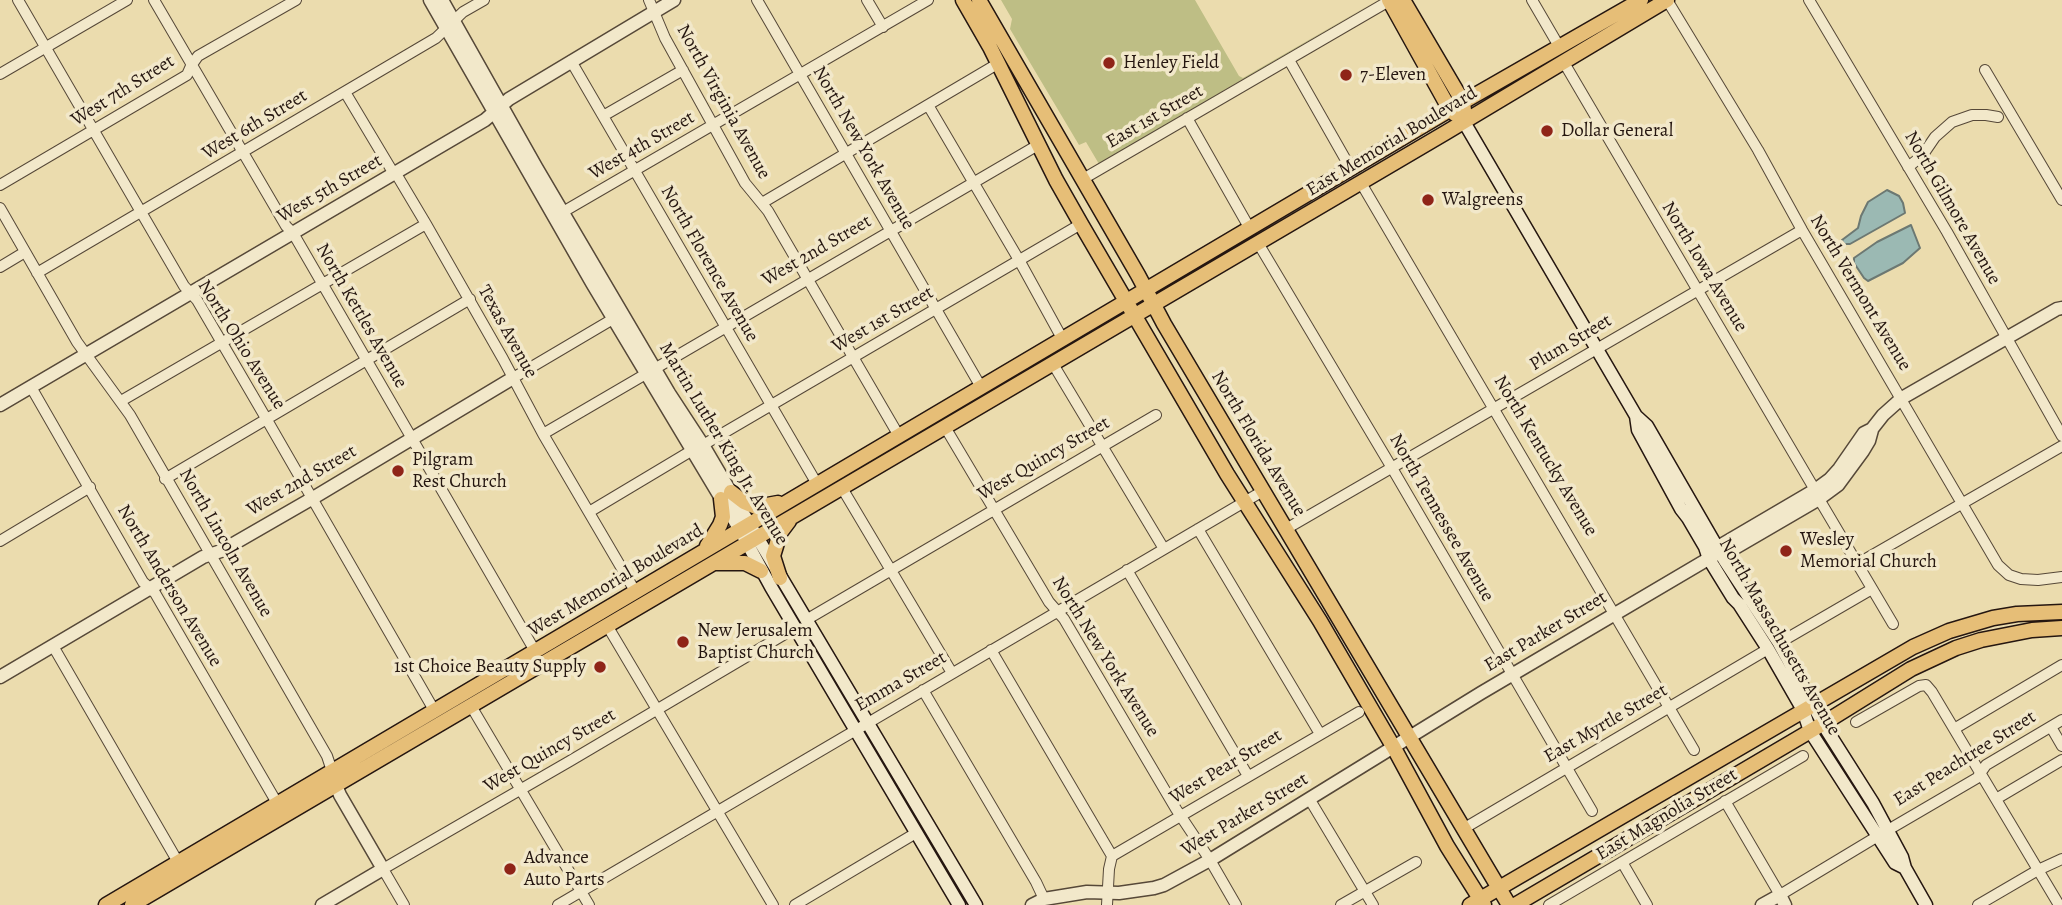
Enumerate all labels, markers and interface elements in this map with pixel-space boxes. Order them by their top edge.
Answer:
street label: North Virginia Avenue [671,21,775,183]
street label: West 7th Street [67,50,179,132]
place label: Henley Field [1123,52,1219,74]
marker: Henley Field [1101,55,1117,71]
street label: North New York Avenue [807,62,919,234]
place label: 7-Eleven [1360,64,1426,86]
marker: 7-Eleven [1338,67,1354,83]
street label: East 1st Street [1102,80,1208,154]
street label: East Memorial Boulevard [1303,82,1481,202]
street label: West 6th Street [198,85,312,165]
street label: West 4th Street [585,107,699,185]
place label: Dollar General [1561,120,1673,142]
marker: Dollar General [1539,123,1555,139]
street label: North Gilmore Avenue [1899,127,2005,289]
street label: West 5th Street [273,150,387,228]
street label: North Florence Avenue [655,182,763,346]
place label: Walgreens [1442,189,1523,211]
marker: Walgreens [1420,192,1436,208]
street label: North Iowa Avenue [1656,198,1752,336]
street label: West 2nd Street [758,210,876,292]
street label: North Vermont Avenue [1804,211,1916,375]
street label: North Kettles Avenue [310,239,412,393]
street label: North Ohio Avenue [192,276,290,414]
street label: Texas Avenue [472,281,542,383]
street label: West 1st Street [828,282,938,358]
street label: Plum Street [1526,310,1616,376]
street label: Martin Luther King Jr. Avenue [653,339,793,549]
street label: North Florida Avenue [1205,367,1311,521]
street label: North Kentucky Avenue [1488,372,1602,540]
street label: West Quincy Street [974,412,1114,506]
street label: North Tennessee Avenue [1384,430,1498,606]
street label: West 2nd Street [243,440,361,522]
place label: Pilgram Rest Church [412,449,507,493]
marker: Pilgram Rest Church [390,463,406,479]
street label: North Lincoln Avenue [173,464,277,622]
street label: North Anderson Avenue [112,501,226,671]
street label: West Memorial Boulevard [524,520,708,642]
place label: Wesley Memorial Church [1800,529,1937,573]
street label: North Massachusetts Avenue [1713,534,1845,740]
marker: Wesley Memorial Church [1778,543,1794,559]
street label: North New York Avenue [1046,572,1164,742]
street label: East Parker Street [1481,586,1611,678]
place label: New Jerusalem Baptist Church [697,620,814,664]
marker: New Jerusalem Baptist Church [675,634,691,650]
street label: Emma Street [851,647,951,717]
place label: 1st Choice Beauty Supply [394,656,586,678]
marker: 1st Choice Beauty Supply [592,659,608,675]
street label: East Myrtle Street [1540,679,1672,769]
street label: West Quincy Street [480,704,620,798]
street label: East Peachtree Street [1890,706,2040,812]
street label: West Pear Street [1166,724,1286,810]
street label: East Magnolia Street [1592,764,1742,866]
street label: West Parker Street [1177,768,1313,862]
place label: Advance Auto Parts [524,847,605,891]
marker: Advance Auto Parts [502,861,518,877]

